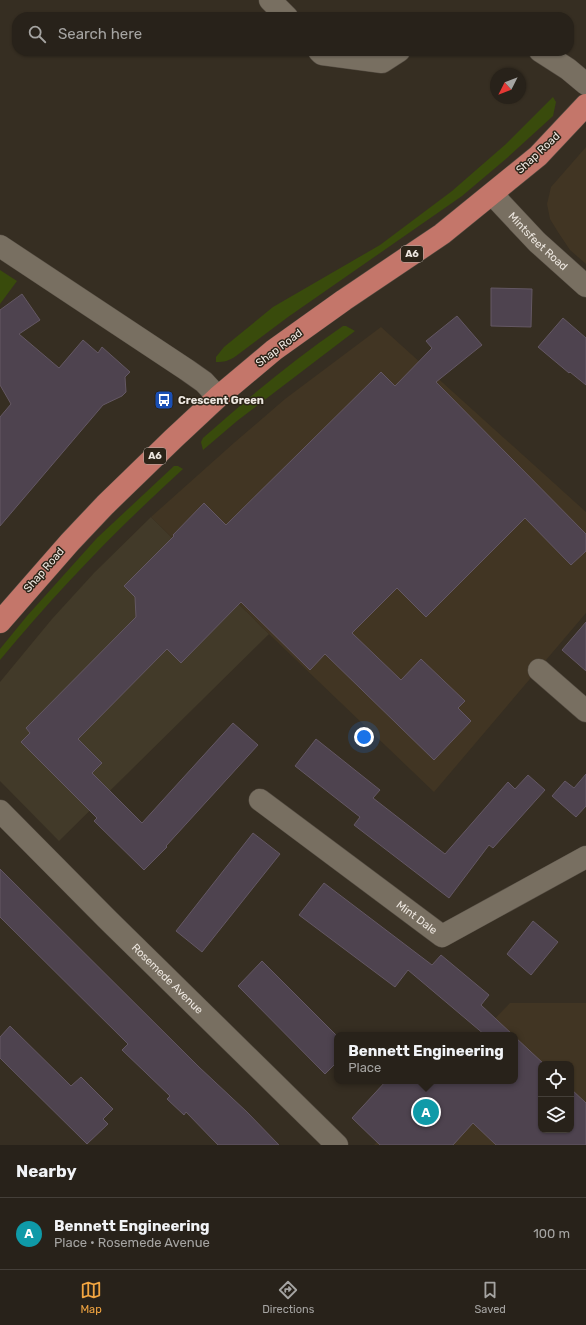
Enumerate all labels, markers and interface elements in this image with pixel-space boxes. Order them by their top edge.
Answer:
search box [12,12,574,56]
icon: search [26,23,48,45]
text: Search here [58,25,142,43]
north arrow [490,68,526,104]
street label: Shap Road [513,130,563,176]
street label: Mintsfeet Road [506,209,570,273]
road number: A6 [401,246,423,262]
street label: Shap Road [253,326,305,370]
bus stop icon: Crescent Green [153,389,175,411]
place label: Crescent Green [178,394,264,407]
road number: A6 [144,448,166,464]
street label: Shap Road [21,545,67,595]
your location [354,727,374,747]
street label: Mint Dale [394,898,440,937]
street label: Rosemede Avenue [129,941,206,1016]
popup [334,1032,518,1084]
text: Bennett Engineering [348,1042,504,1060]
text: Place [348,1060,381,1075]
map controls [538,1061,574,1133]
button: locate [538,1061,574,1097]
pin: A [413,1097,439,1127]
button: layers [538,1097,574,1133]
text: Nearby [16,1161,77,1181]
text: Bennett Engineering [54,1217,210,1235]
text: A [24,1226,34,1241]
text: 100 m [533,1226,570,1241]
text: Place · Rosemede Avenue [54,1235,210,1250]
tab: Map [80,1279,102,1316]
tab: Directions [262,1279,314,1316]
tab: Saved [475,1279,506,1316]

